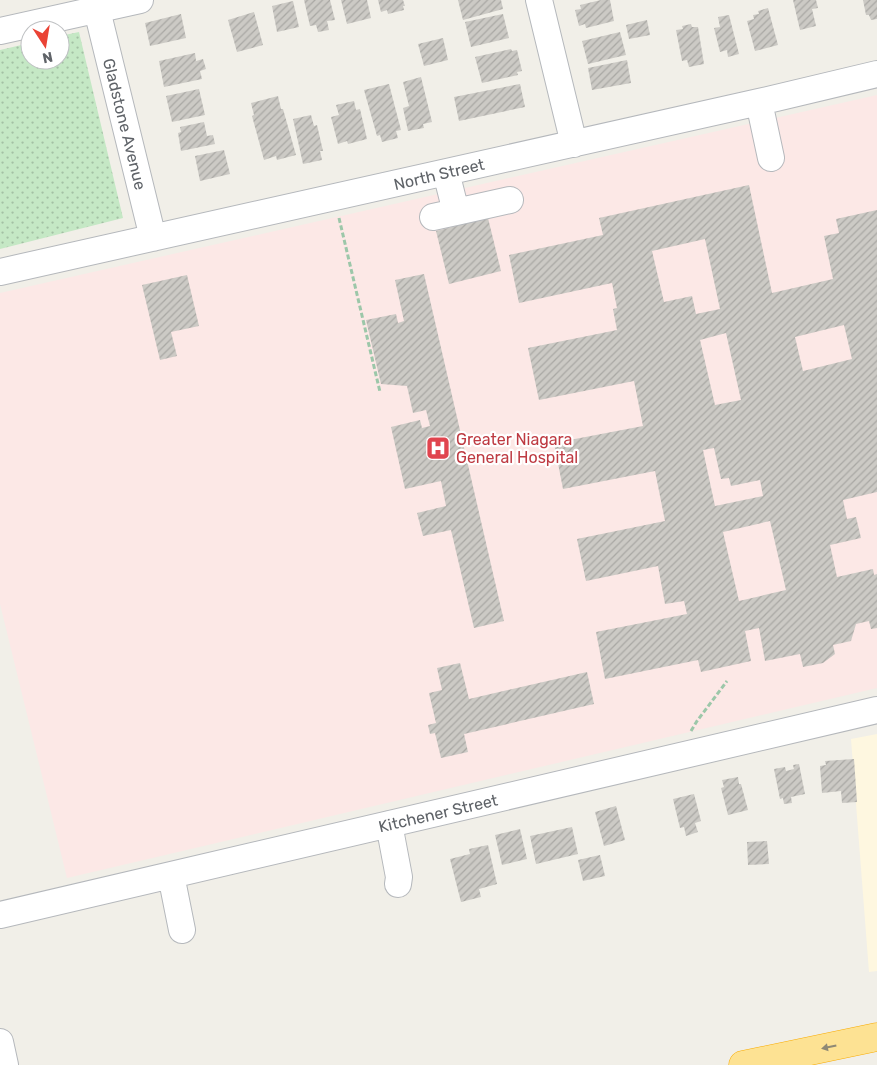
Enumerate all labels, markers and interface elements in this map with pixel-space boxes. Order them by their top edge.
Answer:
north arrow [20,20,70,70]
text: N [41,48,54,67]
street label: Gladstone Avenue [99,56,150,192]
street label: North Street [392,155,486,194]
place label: Greater Niagara General Hospital [456,430,578,467]
hospital icon: Greater Niagara General Hospital [425,435,451,461]
street label: Kitchener Street [377,791,500,836]
one-way arrow [821,1043,837,1051]

